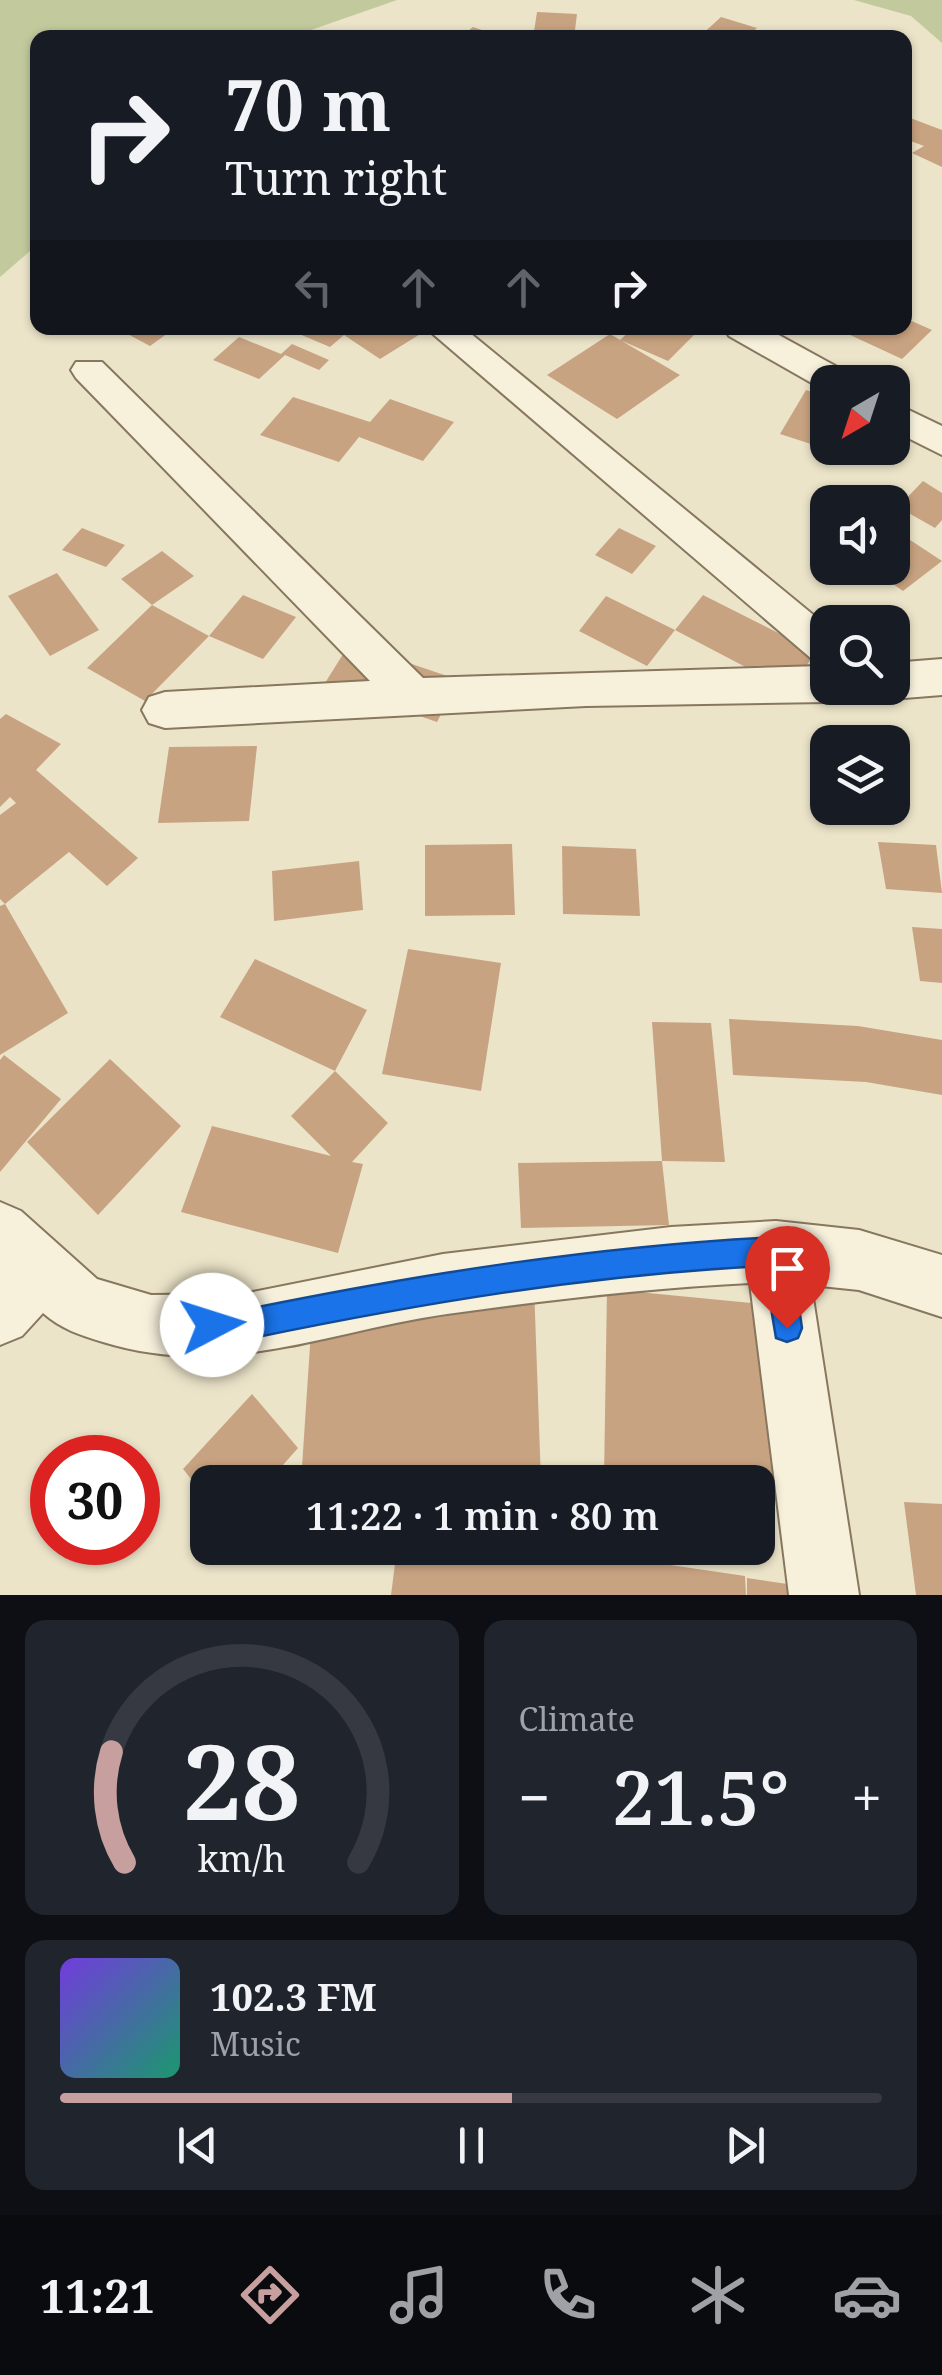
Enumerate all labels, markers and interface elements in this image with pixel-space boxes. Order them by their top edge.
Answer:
text: 70 m [225,56,391,152]
icon: right [60,70,190,200]
text: Turn right [225,147,447,208]
icon: left [286,260,341,315]
icon: ahead [391,260,446,315]
icon: ahead [496,260,551,315]
icon: right [601,260,656,315]
north arrow [810,365,910,465]
map controls [810,365,910,825]
button: sound [810,485,910,585]
button: search [810,605,910,705]
button: layers [810,725,910,825]
pin [745,1226,830,1329]
icon: arrive [760,1241,815,1296]
position arrow [160,1273,264,1377]
speed limit sign: 30 [30,1435,160,1565]
text: 11:22 · 1 min · 80 m [306,1489,659,1541]
text: Climate [519,1697,635,1740]
text: 28 [183,1709,301,1850]
text: 21.5° [612,1745,790,1847]
text: − [519,1759,550,1834]
text: + [851,1759,882,1834]
text: km/h [198,1834,286,1882]
text: 102.3 FM [210,1970,377,2022]
text: Music [210,2022,301,2065]
icon: previous [170,2118,225,2173]
icon: pause [444,2118,499,2173]
icon: next [718,2118,773,2173]
icon: directions [235,2260,305,2330]
icon: music [384,2260,454,2330]
icon: phone [533,2260,603,2330]
icon: climate [683,2260,753,2330]
icon: car [832,2260,902,2330]
text: 11:21 [40,2265,155,2326]

